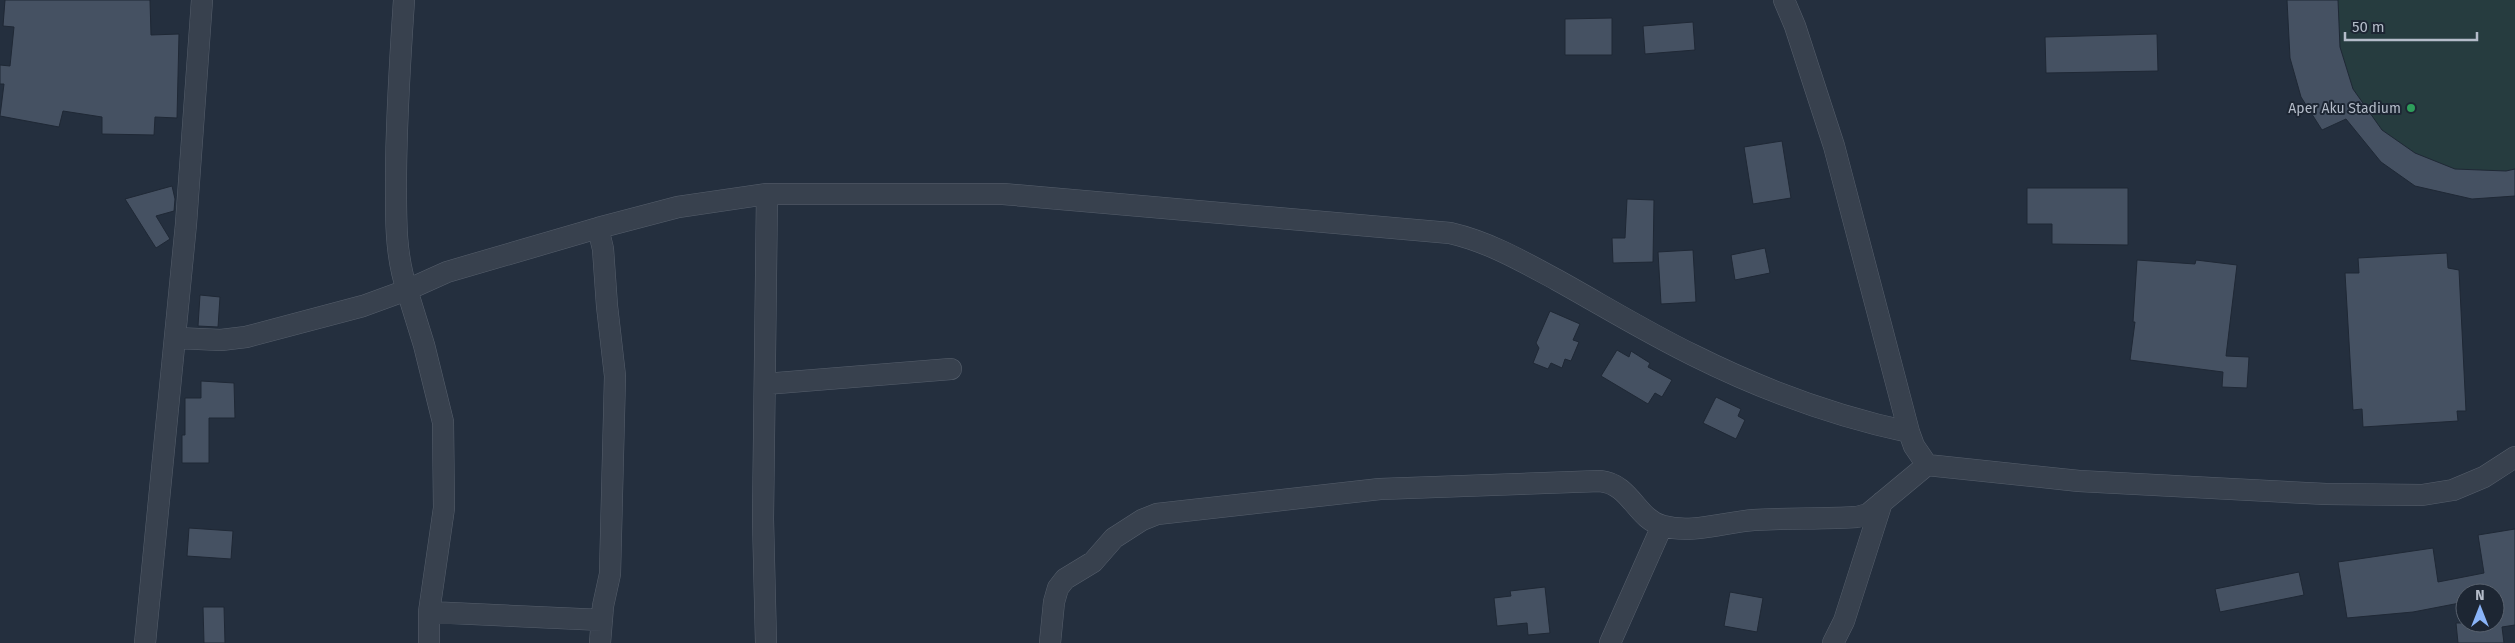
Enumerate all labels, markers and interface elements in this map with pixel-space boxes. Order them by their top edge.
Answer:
scale bar [2345,10,2478,42]
text: 50 m [2352,18,2385,36]
place label: Aper Aku Stadium [2288,100,2401,117]
marker: Aper Aku Stadium [2405,102,2417,114]
north arrow [2455,583,2505,633]
text: N [2475,587,2485,604]

